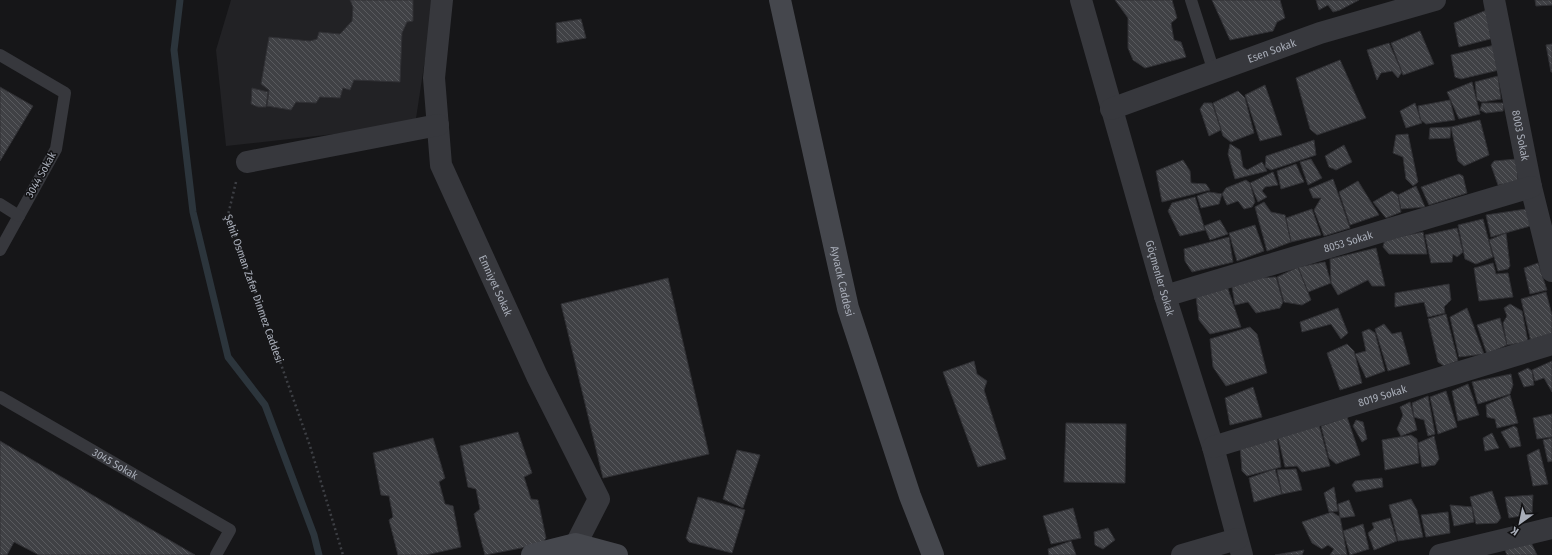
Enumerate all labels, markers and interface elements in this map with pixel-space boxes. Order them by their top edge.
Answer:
street label: Esen Sokak [1246,36,1298,65]
street label: 8003 Sokak [1509,109,1532,163]
street label: 3044 Sokak [23,149,59,200]
street label: Şehit Osman Zafer Dinmez Caddesi [222,213,286,365]
street label: 8053 Sokak [1322,228,1375,255]
street label: Göçmenler Sokak [1143,239,1178,318]
street label: Ayvacık Caddesi [828,245,857,318]
street label: Emniyet Sokak [476,253,516,319]
street label: 8019 Sokak [1357,382,1409,409]
street label: 3045 Sokak [90,445,141,482]
north arrow [1500,503,1540,543]
text: K [1508,523,1521,538]

